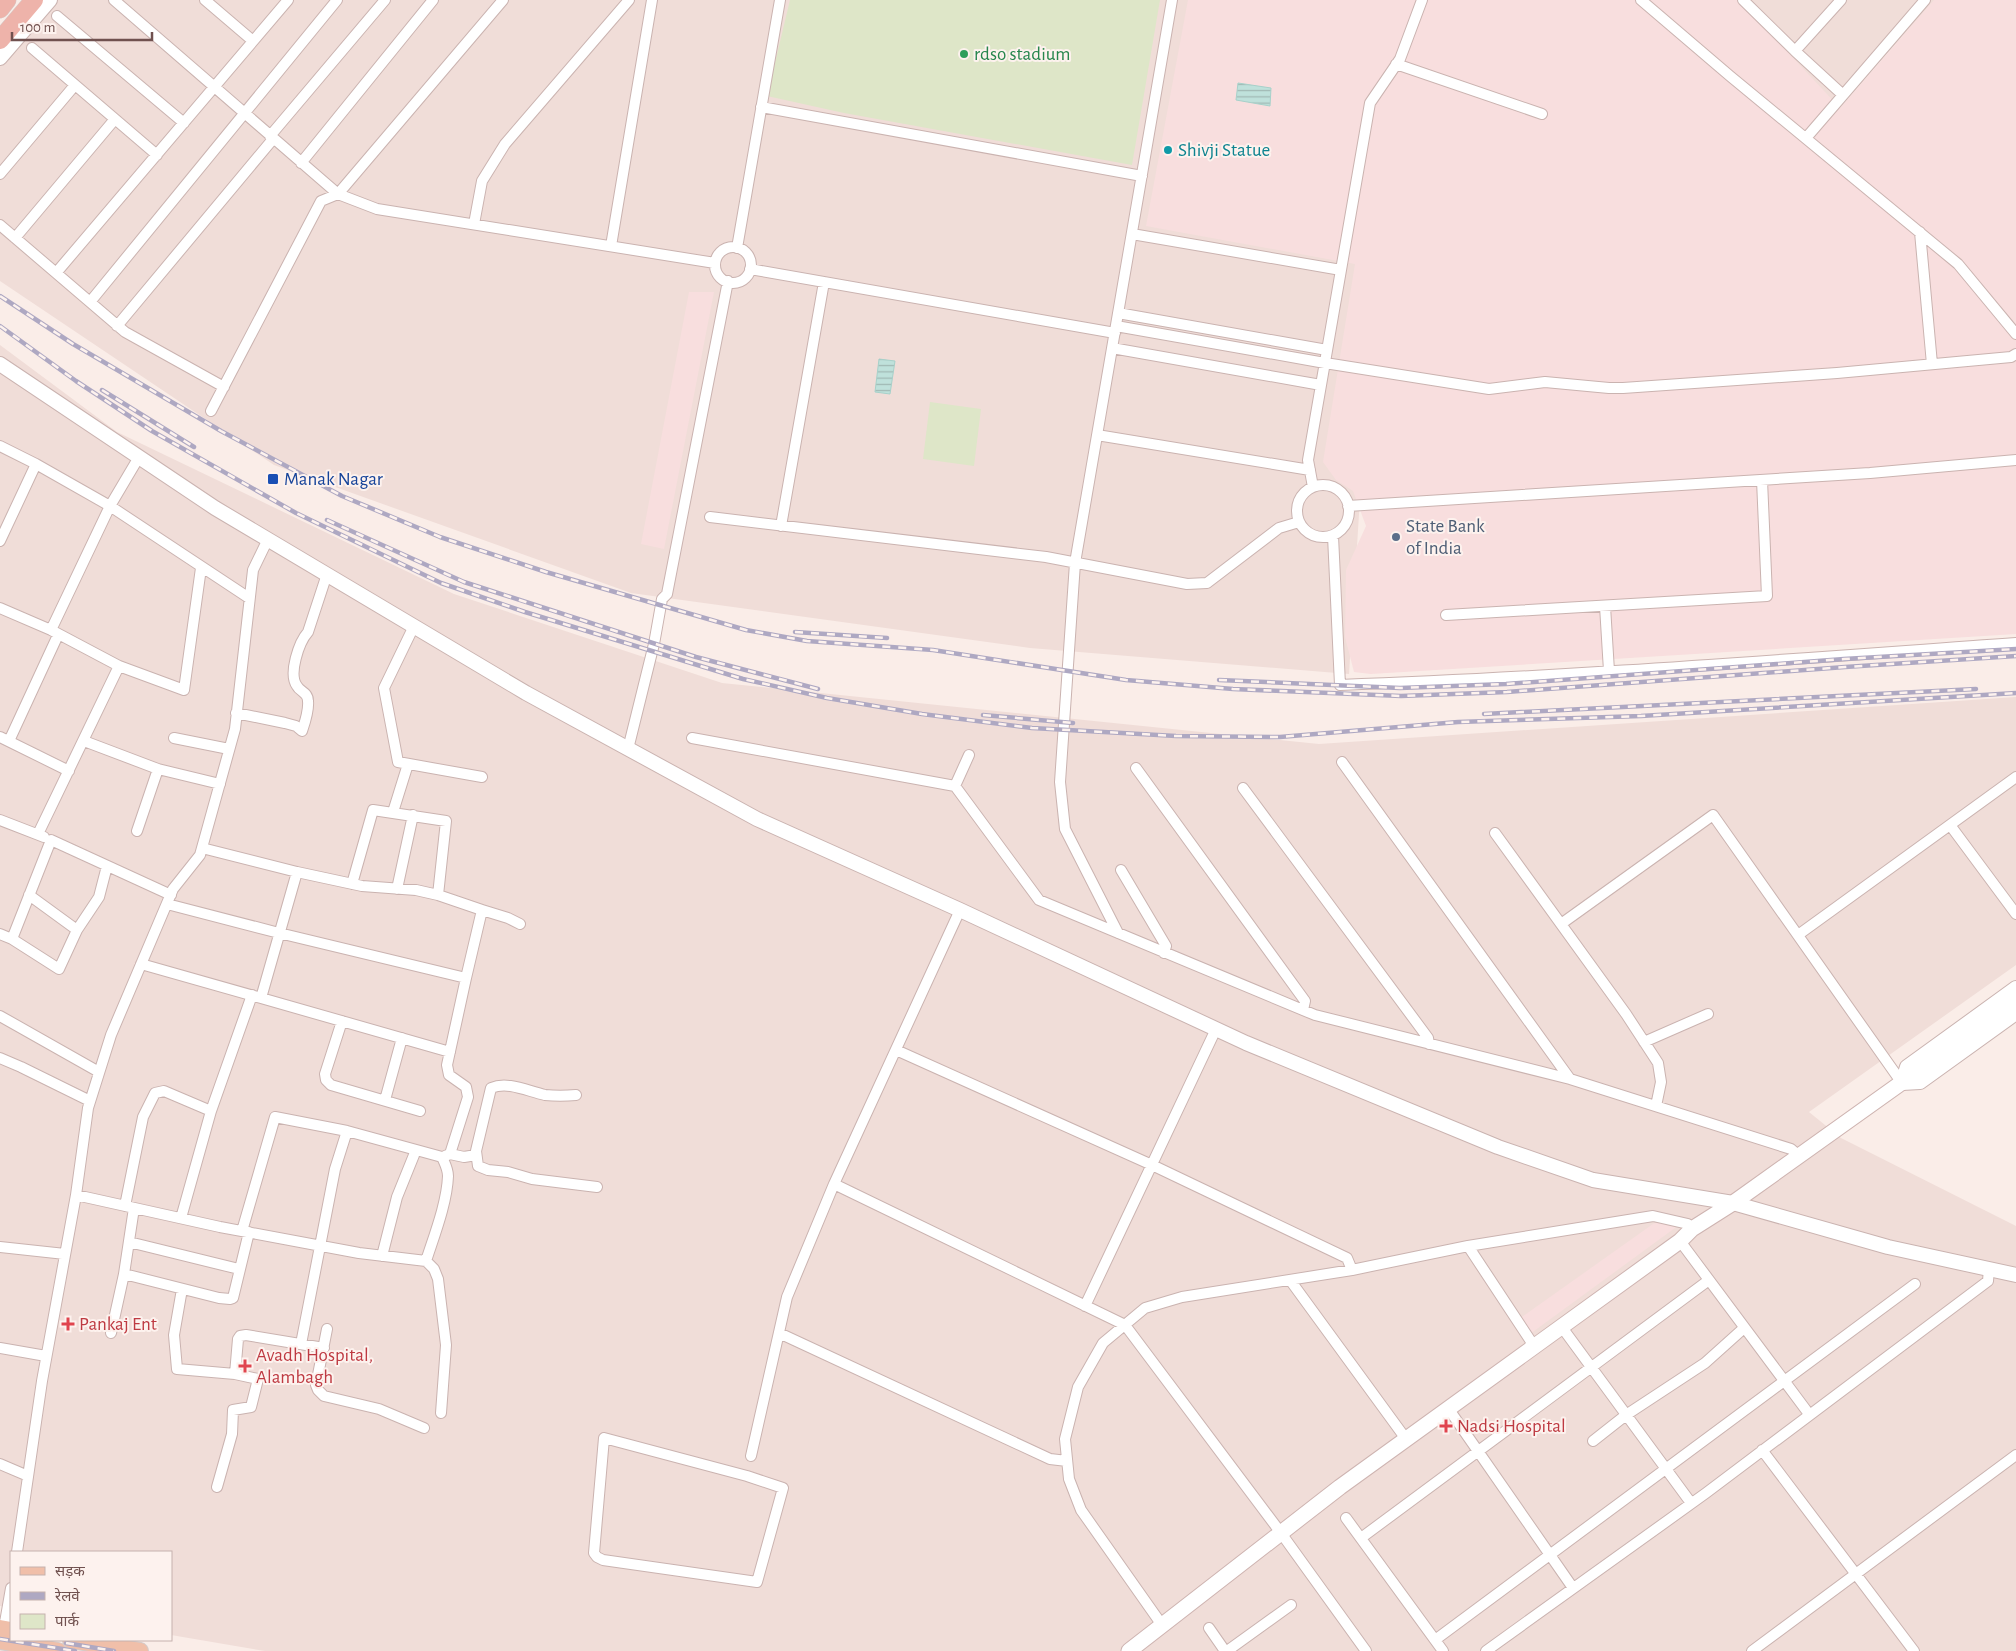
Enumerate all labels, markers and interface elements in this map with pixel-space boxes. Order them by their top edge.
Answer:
scale bar [12,10,152,42]
text: 100 m [20,20,55,35]
place label: rdso stadium [974,45,1070,64]
marker: rdso stadium [958,48,970,60]
place label: Shivji Statue [1178,141,1270,160]
marker: Shivji Statue [1162,144,1174,156]
place label: Manak Nagar [284,470,383,489]
marker: Manak Nagar [266,472,280,486]
place label: State Bank of India [1406,517,1485,558]
marker: State Bank of India [1390,531,1402,543]
place label: Pankaj Ent [79,1315,157,1334]
marker: Pankaj Ent [61,1317,75,1331]
place label: Avadh Hospital, Alambagh [256,1346,373,1387]
marker: Avadh Hospital, Alambagh [238,1359,252,1373]
place label: Nadsi Hospital [1457,1417,1566,1436]
marker: Nadsi Hospital [1439,1419,1453,1433]
legend [10,1551,172,1641]
text: सड़क [55,1564,85,1579]
text: रेलवे [54,1587,80,1604]
text: पार्क [55,1612,79,1629]

